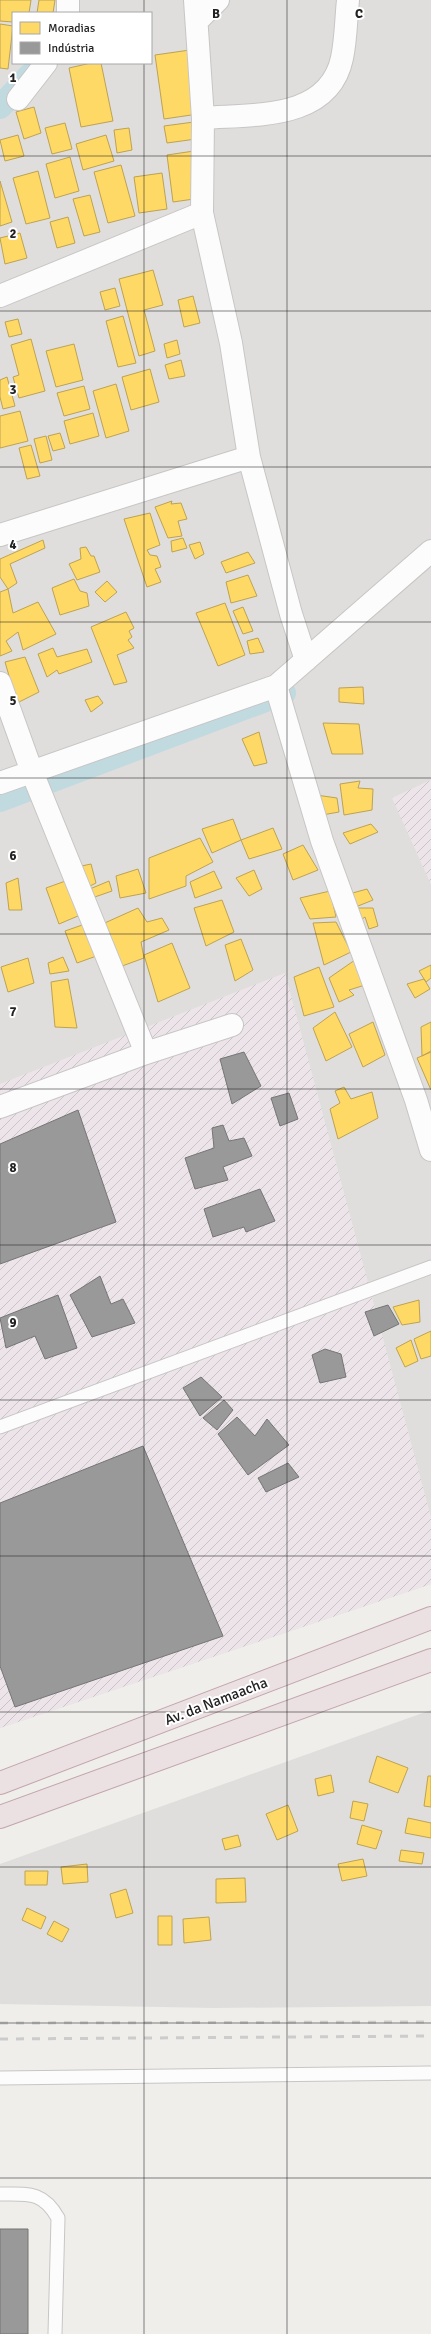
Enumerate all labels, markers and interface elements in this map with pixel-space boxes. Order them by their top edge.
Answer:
text: B [212,6,220,22]
text: C [355,6,363,22]
legend [12,12,152,64]
text: Moradias [48,21,95,36]
text: Indústria [48,41,94,56]
text: 1 [9,70,17,86]
text: 2 [9,226,17,242]
text: 3 [9,382,17,398]
text: 4 [9,537,17,553]
text: 5 [9,693,17,709]
text: 6 [9,848,17,864]
text: 7 [9,1004,17,1020]
text: 8 [9,1160,17,1176]
text: 9 [9,1315,17,1331]
street label: Av. da Namaacha [162,1673,270,1729]

